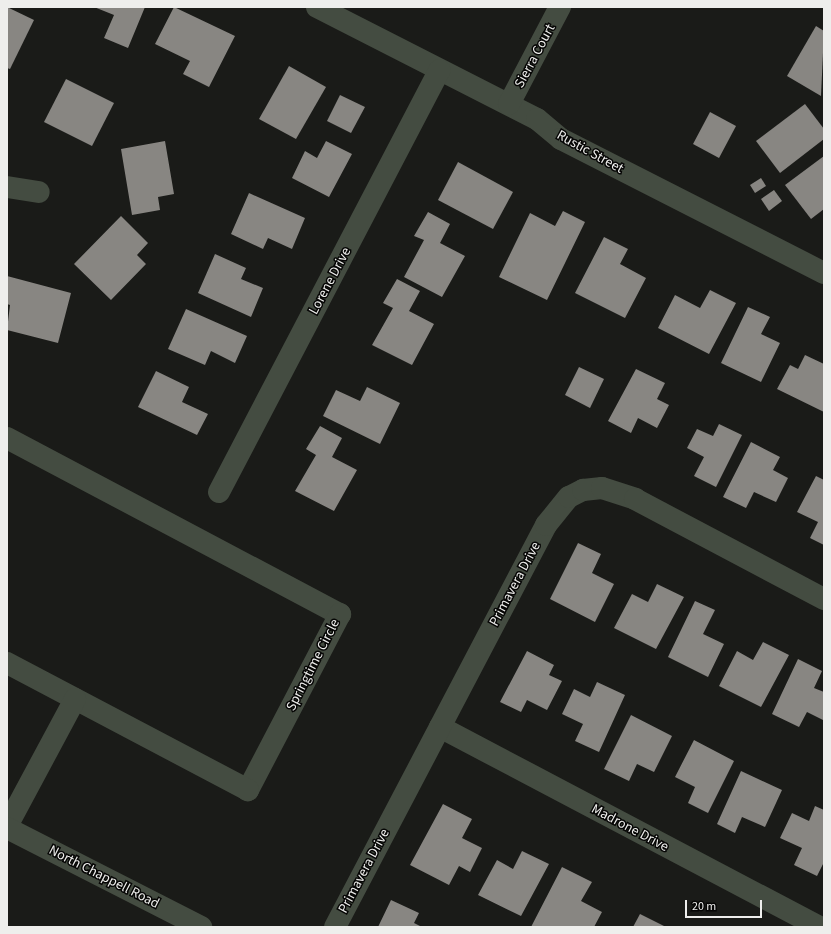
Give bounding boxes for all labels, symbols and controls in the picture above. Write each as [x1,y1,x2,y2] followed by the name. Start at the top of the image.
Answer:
[511,21,559,91] street label: Sierra Court
[554,127,626,177] street label: Rustic Street
[305,245,355,317] street label: Lorene Drive
[486,539,544,629] street label: Primavera Drive
[283,616,343,714] street label: Springtime Circle
[589,801,671,855] street label: Madrone Drive
[335,826,393,916] street label: Primavera Drive
[46,842,162,912] street label: North Chappell Road
[687,892,764,918] scale bar
[692,898,716,915] text: 20 m

